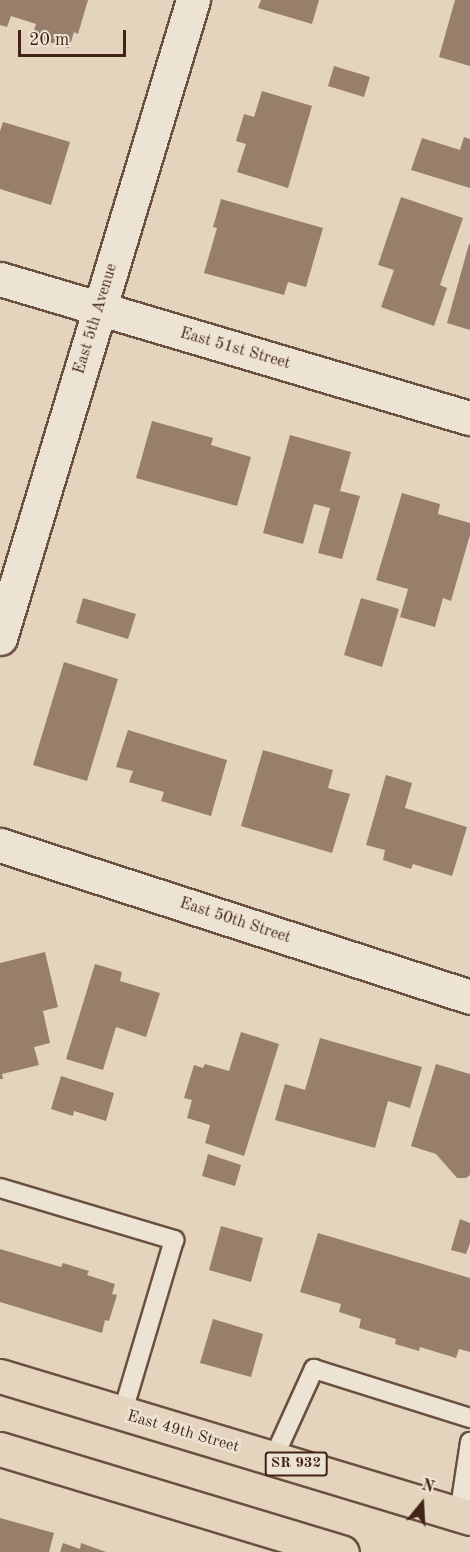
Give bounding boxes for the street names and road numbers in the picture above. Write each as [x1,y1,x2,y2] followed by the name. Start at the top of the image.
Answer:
[70,261,122,377] street label: East 5th Avenue
[178,324,292,374] street label: East 51st Street
[177,894,293,948] street label: East 50th Street
[125,1407,241,1457] street label: East 49th Street
[264,1452,328,1476] road number: SR 932

